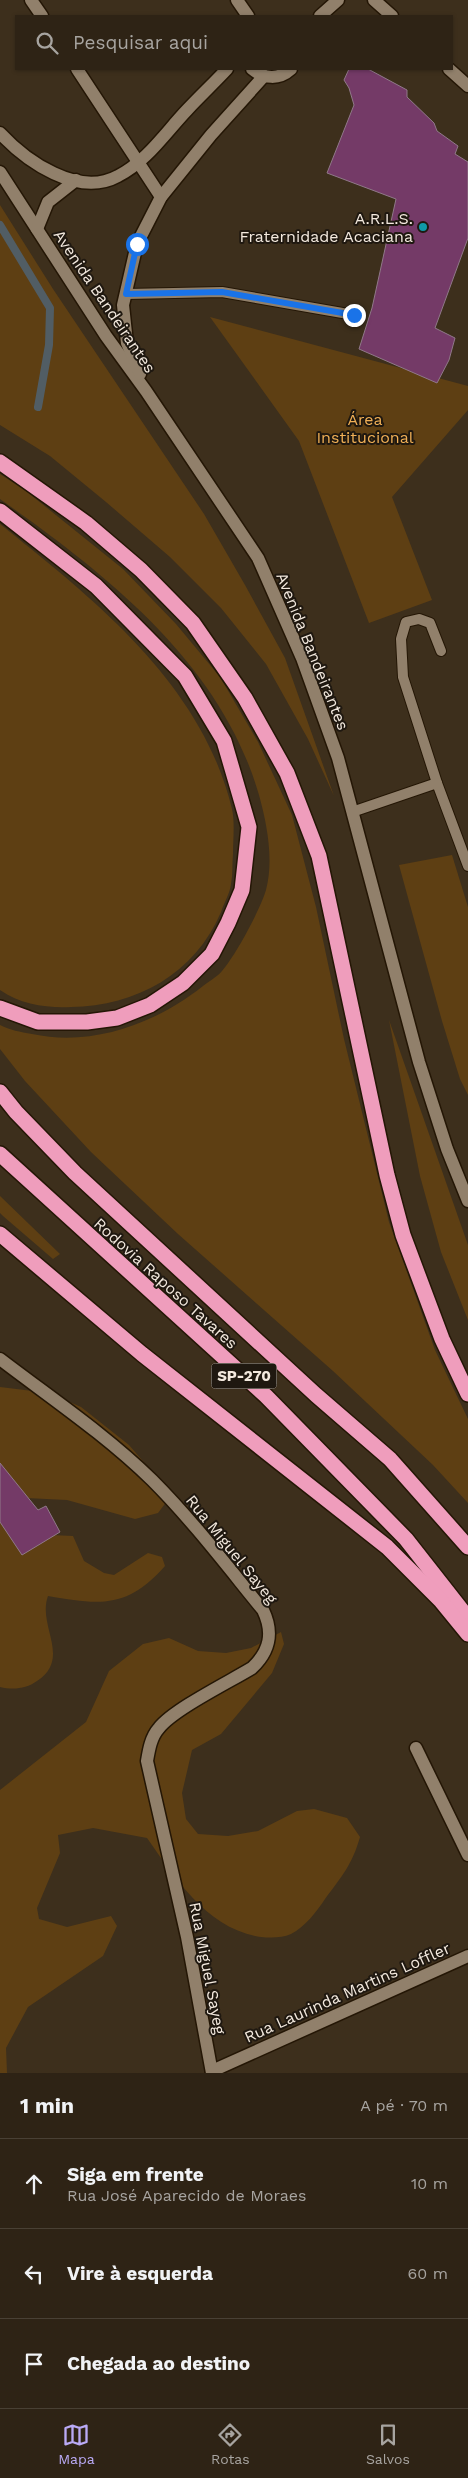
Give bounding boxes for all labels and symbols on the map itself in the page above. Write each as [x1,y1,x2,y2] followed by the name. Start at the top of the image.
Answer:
[239,209,413,246] place label: A.R.L.S. Fraternidade Acaciana
[417,221,429,233] marker: A.R.L.S. Fraternidade Acaciana
[50,226,160,376] street label: Avenida Bandeirantes
[126,233,149,256] route start
[343,304,366,327] route end
[316,410,414,447] park label: Área Institucional
[272,570,353,733] street label: Avenida Bandeirantes
[90,1214,241,1353] street label: Rodovia Raposo Tavares
[212,1364,276,1388] road number: SP-270
[182,1491,282,1608] street label: Rua Miguel Sayeg
[185,1900,230,2036] street label: Rua Miguel Sayeg
[241,1938,453,2047] street label: Rua Laurinda Martins Loffler

